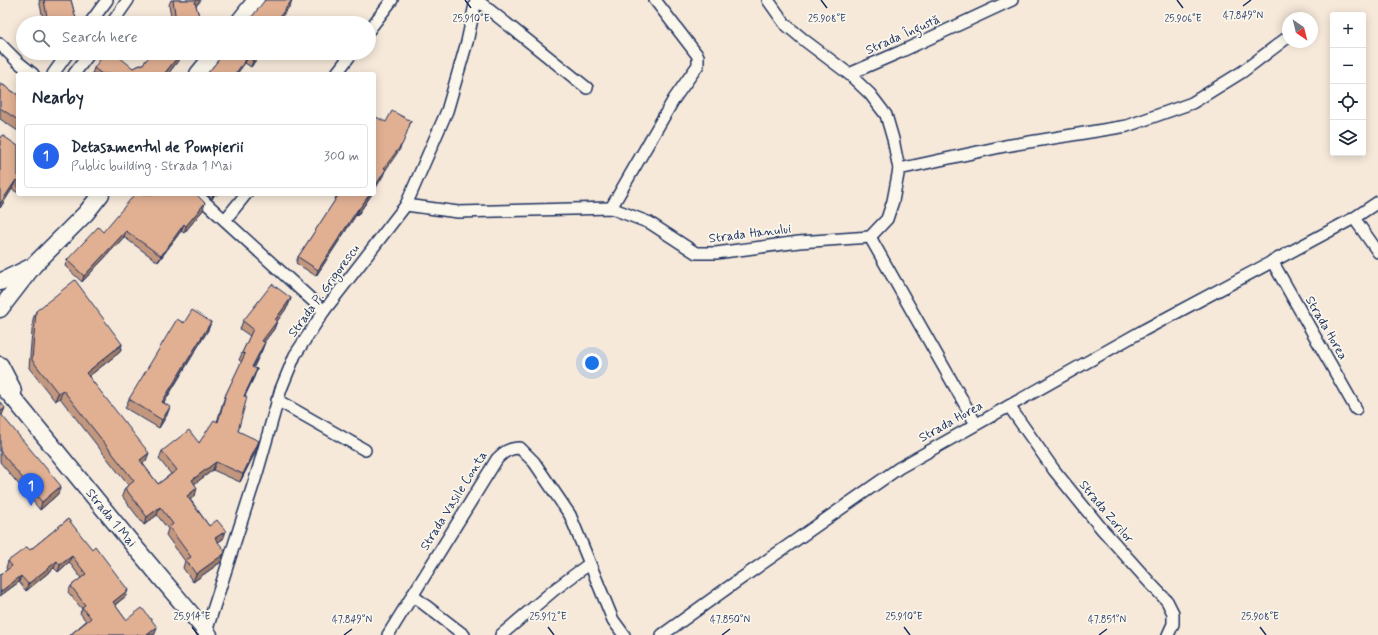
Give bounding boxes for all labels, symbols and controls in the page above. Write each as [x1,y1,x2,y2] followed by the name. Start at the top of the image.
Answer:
[1223,9,1263,23] text: 47.849°N
[863,11,944,61] street label: Strada Îngustă
[452,12,490,26] text: 25.910°E
[808,12,846,26] text: 25.908°E
[1164,12,1202,26] text: 25.906°E
[1282,12,1318,48] north arrow
[1330,12,1366,156] map controls
[1330,12,1366,48] button: +
[16,16,376,60] search box
[30,27,52,49] icon: search
[62,28,138,48] text: Search here
[1330,48,1366,84] button: −
[1330,84,1366,120] button: locate
[32,87,84,109] text: Nearby
[1330,120,1366,156] button: layers
[71,138,244,158] text: Detasamentul de Pompierii
[43,148,49,165] text: 1
[324,148,359,165] text: 300 m
[71,158,232,175] text: Public building · Strada 1 Mai
[708,221,792,247] street label: Strada Hanului
[285,241,364,341] street label: Strada P. Grigorescu
[1301,293,1351,363] street label: Strada Horea
[582,353,602,373] your location
[916,397,986,447] street label: Strada Horea
[416,448,492,554] street label: Strada Vasile Conta
[18,473,44,506] pin: 1
[1075,477,1138,547] street label: Strada Zorilor
[82,485,140,551] street label: Strada 1 Mai
[174,610,211,624] text: 25.914°E
[530,610,567,624] text: 25.912°E
[885,610,923,624] text: 25.910°E
[1241,610,1279,624] text: 25.908°E
[332,613,372,627] text: 47.849°N
[710,613,750,627] text: 47.850°N
[1088,613,1126,627] text: 47.851°N

